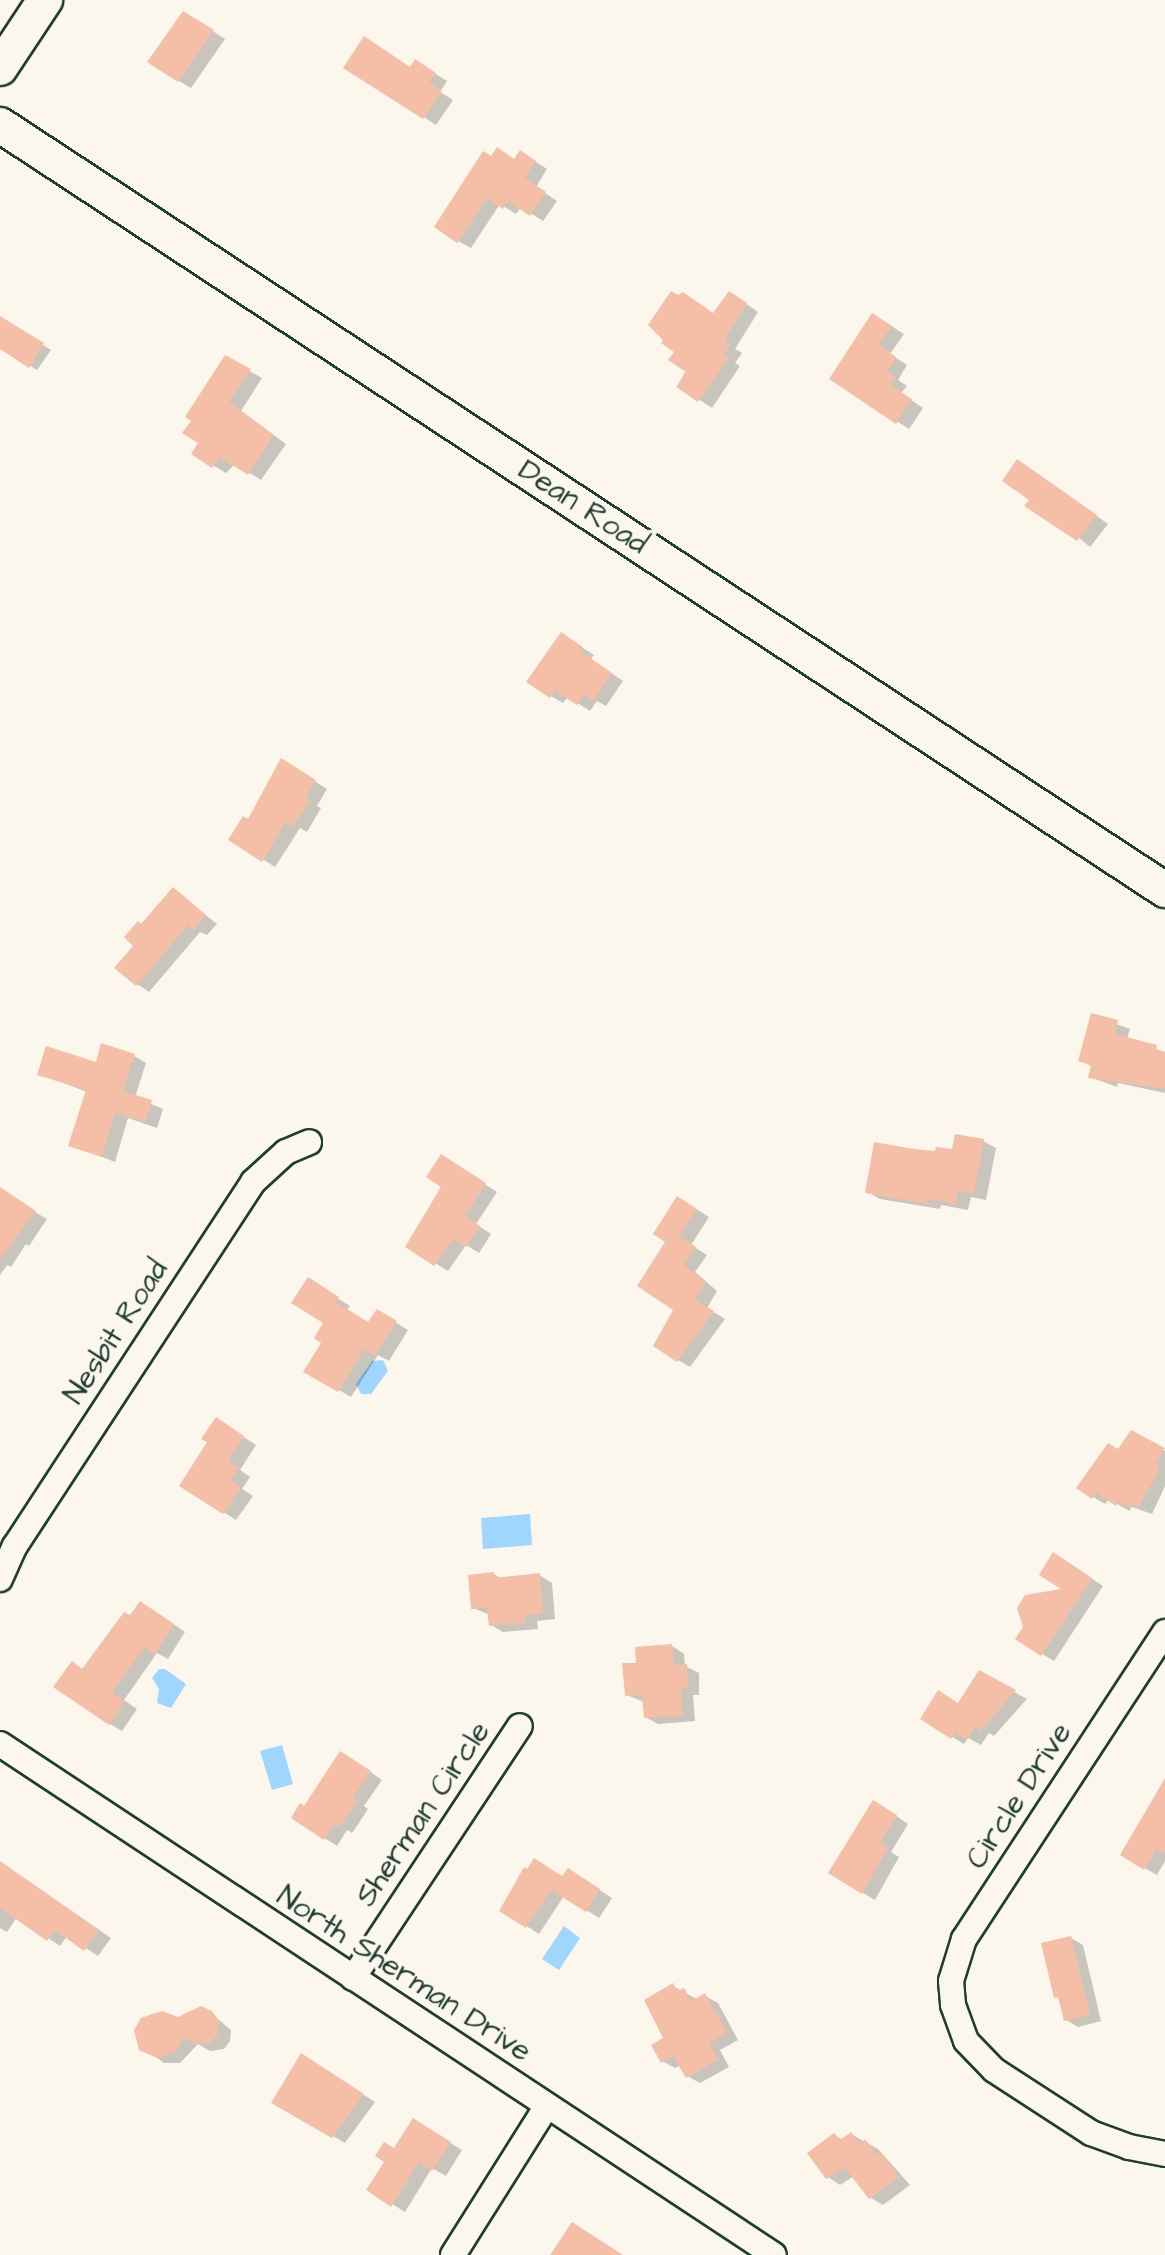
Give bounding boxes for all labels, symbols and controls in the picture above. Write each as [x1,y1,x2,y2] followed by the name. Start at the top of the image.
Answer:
[512,452,654,562] street label: Dean Road
[56,1253,176,1411] street label: Nesbit Road
[348,1715,498,1913] street label: Sherman Circle
[959,1716,1079,1876] street label: Circle Drive
[270,1878,538,2070] street label: North Sherman Drive

